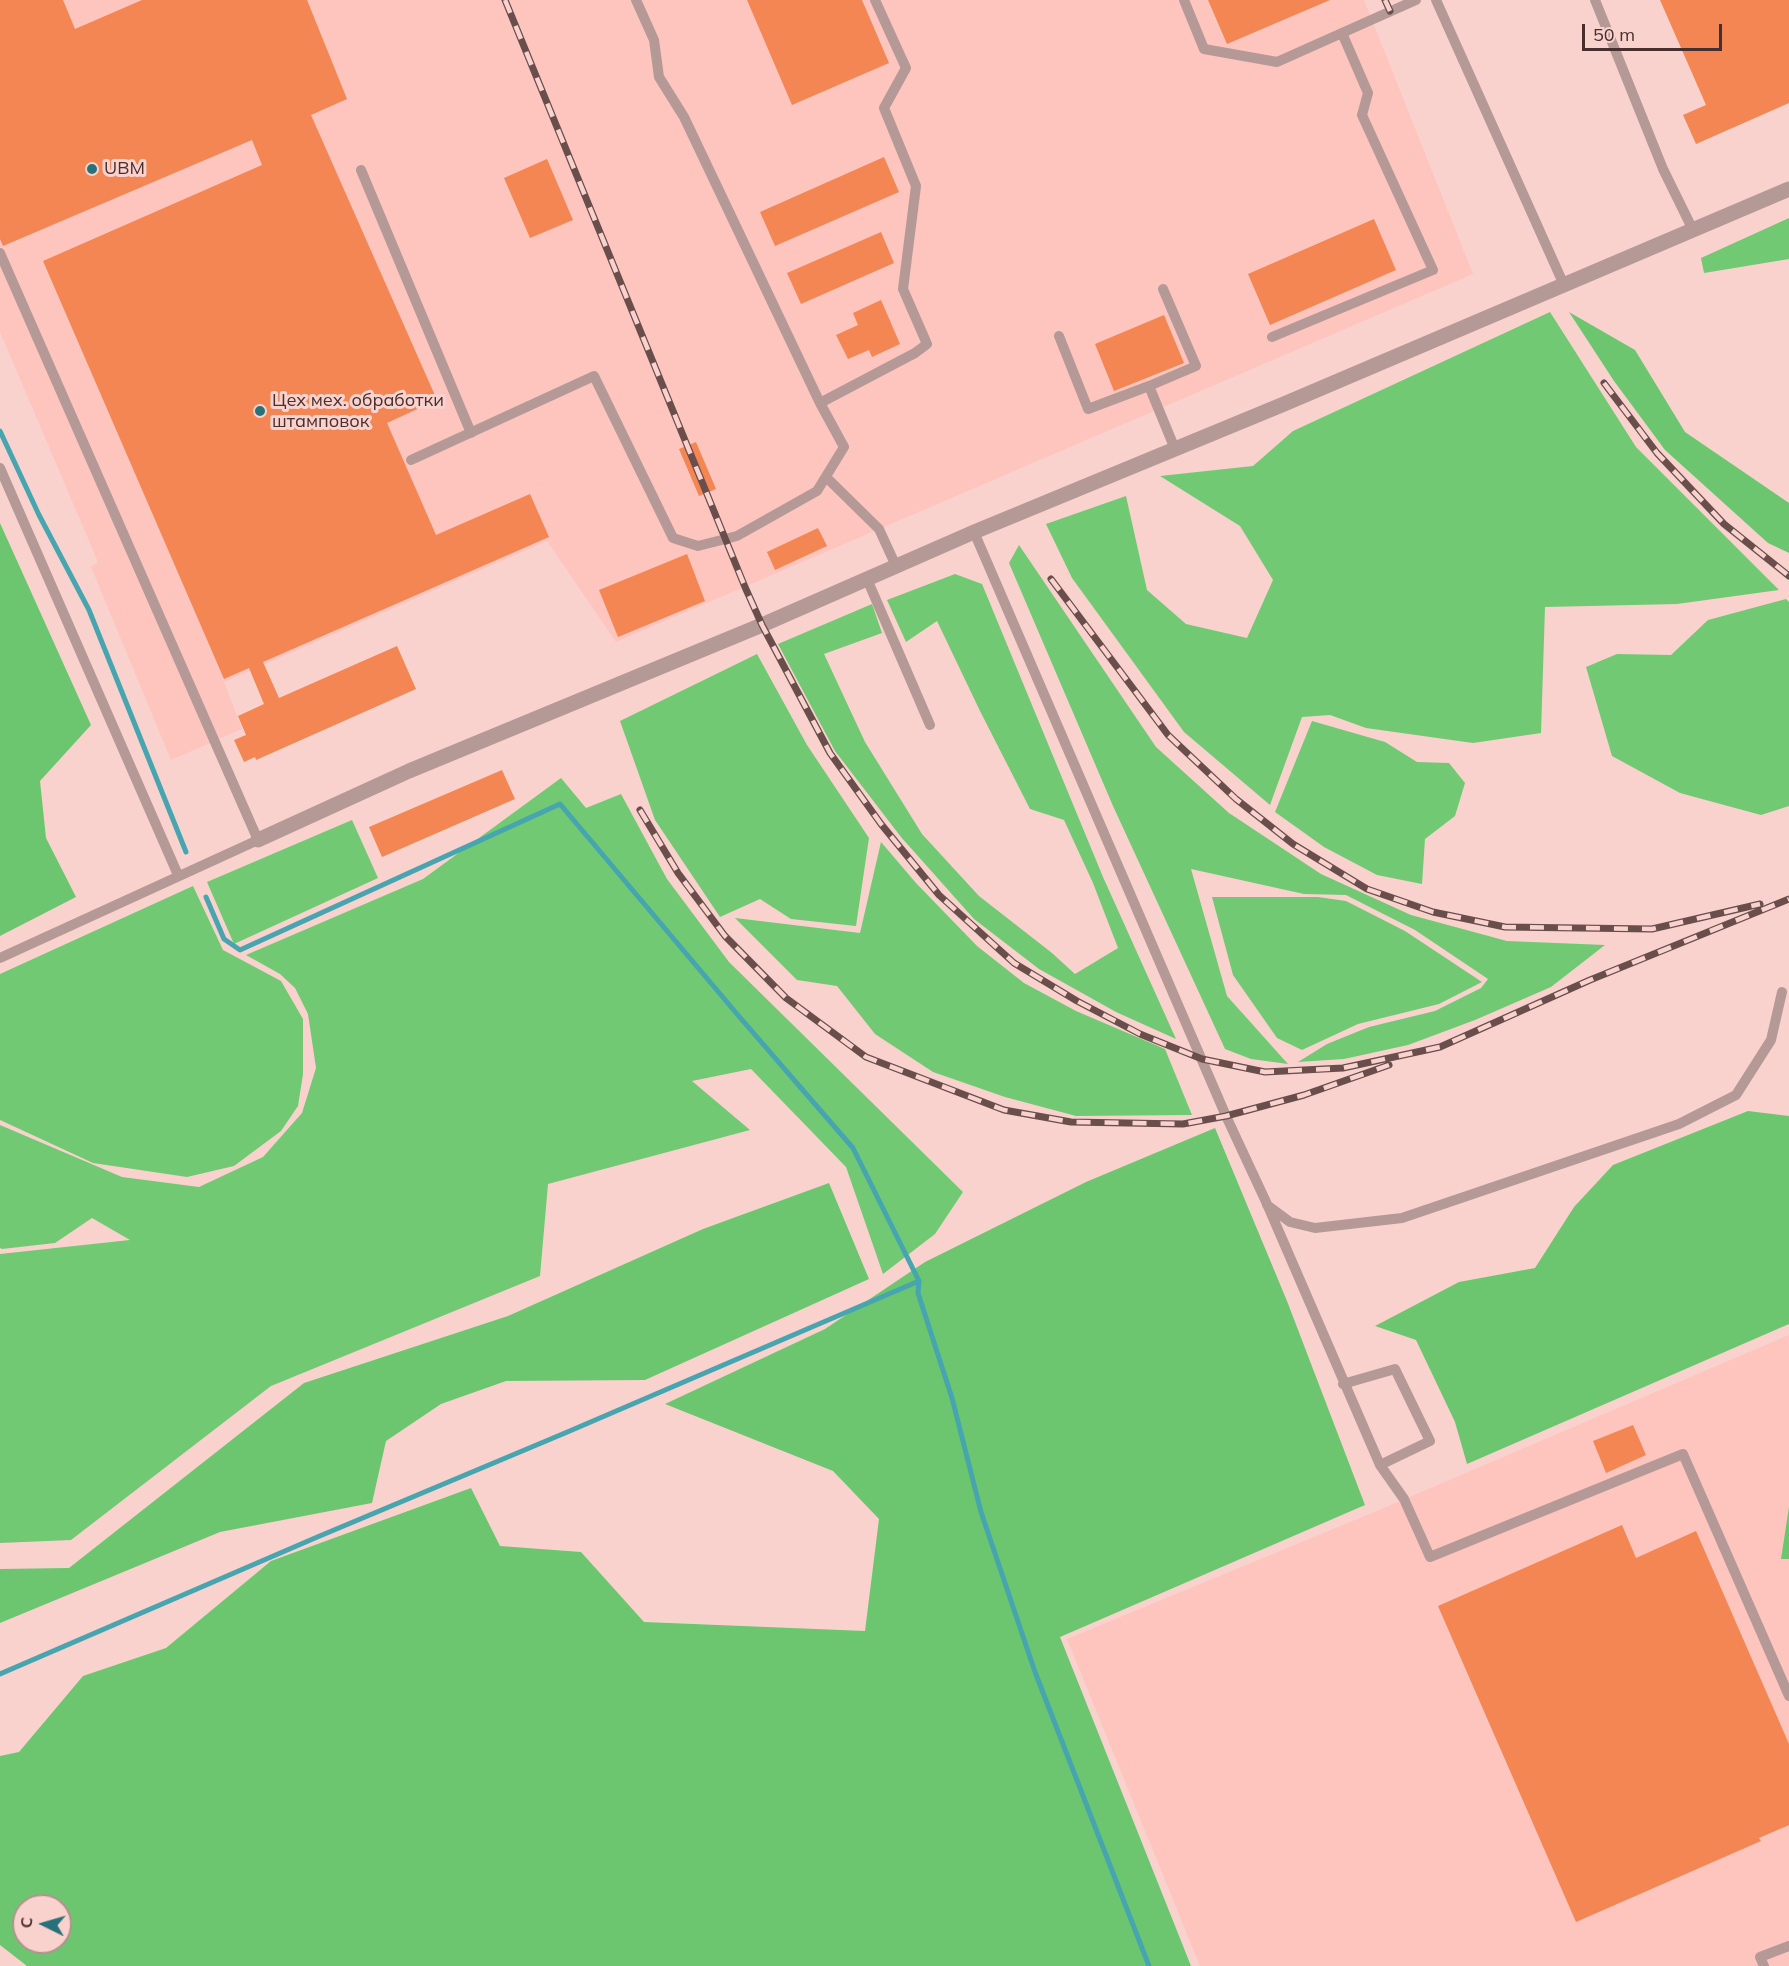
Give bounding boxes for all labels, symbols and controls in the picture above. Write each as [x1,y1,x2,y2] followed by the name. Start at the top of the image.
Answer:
[1585,12,1724,50] scale bar
[1593,23,1635,46] text: 50 m
[104,158,145,180] place label: UBM
[85,162,99,176] marker: UBM
[272,390,444,432] place label: Цех мех. обработки штамповок
[253,404,267,418] marker: Цех мех. обработки штамповок
[12,1894,72,1954] north arrow
[16,1916,37,1929] text: С

